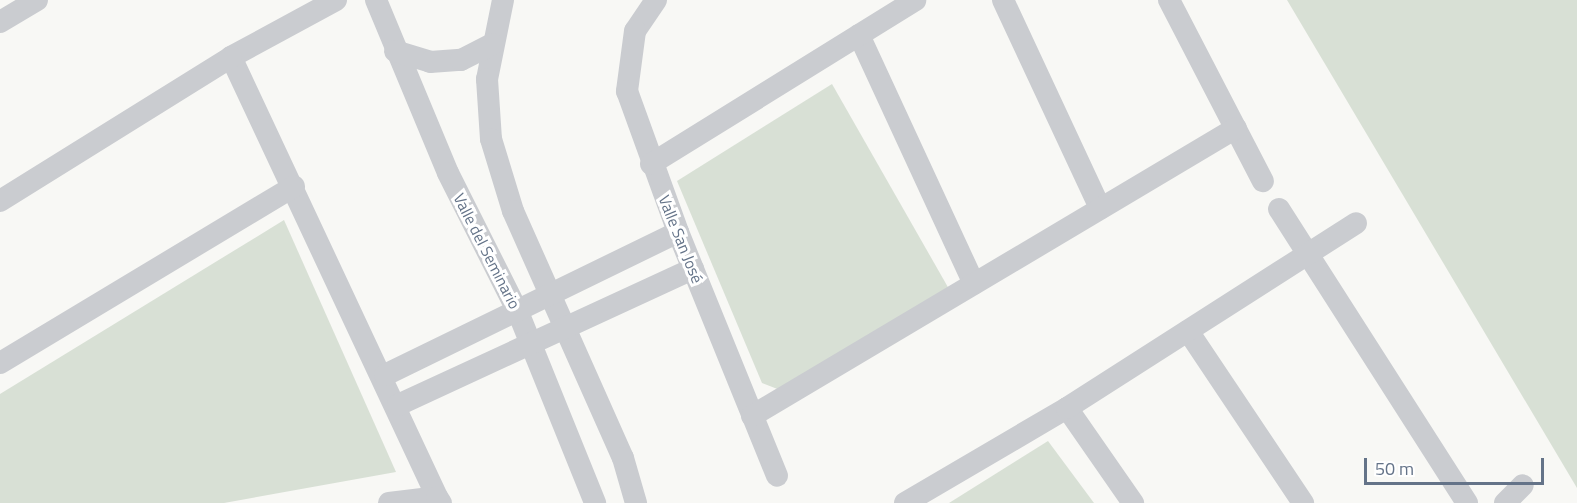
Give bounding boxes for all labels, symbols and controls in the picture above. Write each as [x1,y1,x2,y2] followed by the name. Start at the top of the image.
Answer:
[450,190,524,312] street label: Valle del Seminario
[655,192,707,286] street label: Valle San José
[1367,446,1547,484] scale bar
[1375,455,1414,482] text: 50 m

